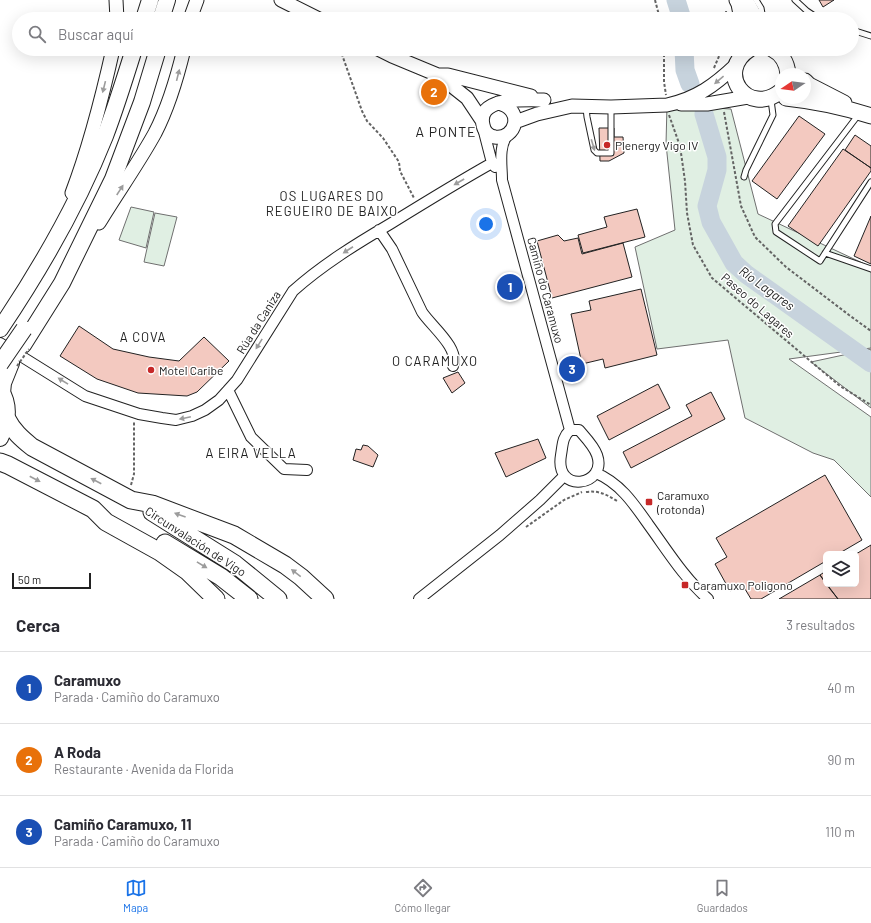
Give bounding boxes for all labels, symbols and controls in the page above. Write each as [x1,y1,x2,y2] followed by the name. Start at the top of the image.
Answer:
[12,12,859,56] search box
[26,23,48,45] icon: search
[58,25,134,43] text: Buscar aquí
[175,68,181,81] one-way arrow
[775,68,811,104] north arrow
[714,76,725,85] one-way arrow
[421,77,447,107] pin: 2
[101,81,107,93] one-way arrow
[415,123,477,140] district label: A PONTE
[615,138,698,152] place label: Plenergy Vigo IV
[590,139,596,151] one-way arrow
[602,140,612,150] marker: Plenergy Vigo IV
[453,179,465,186] one-way arrow
[116,184,123,196] one-way arrow
[266,188,398,219] district label: OS LUGARES DO REGUEIRO DE BAIXO
[476,214,496,234] your location
[525,235,567,345] street label: Camiño do Caramuxo
[343,246,353,254] one-way arrow
[736,263,798,313] water label: Río Lagares
[719,270,797,341] street label: Paseo do Lagares
[497,272,523,302] pin: 1
[233,288,283,356] street label: Rúa da Caniza
[120,329,166,345] district label: A COVA
[256,339,263,350] one-way arrow
[392,353,478,369] district label: O CARAMUXO
[559,354,585,384] pin: 3
[159,363,223,377] place label: Motel Caribe
[146,365,156,375] marker: Motel Caribe
[57,378,68,385] one-way arrow
[179,415,191,421] one-way arrow
[205,445,297,461] district label: A EIRA VELLA
[29,475,41,482] one-way arrow
[91,478,102,485] one-way arrow
[656,488,709,516] place label: Caramuxo (rotonda)
[644,497,654,507] marker: Caramuxo (rotonda)
[143,503,249,579] street label: Circunvalación de Vigo
[174,511,186,517] one-way arrow
[823,551,859,587] map controls
[823,551,859,587] button: layers
[196,562,208,569] one-way arrow
[290,569,301,577] one-way arrow
[12,571,91,590] scale bar
[18,573,41,586] text: 50 m
[693,578,793,592] place label: Caramuxo Poligono
[680,580,690,590] marker: Caramuxo Poligono
[16,615,60,635] text: Cerca
[786,617,855,633] text: 3 resultados
[54,671,121,689] text: Caramuxo
[27,680,31,696] text: 1
[827,680,855,696] text: 40 m
[54,689,220,705] text: Parada · Camiño do Caramuxo
[54,743,101,761] text: A Roda
[25,752,33,768] text: 2
[828,752,855,768] text: 90 m
[54,761,234,777] text: Restaurante · Avenida da Florida
[54,815,192,833] text: Camiño Caramuxo, 11
[25,824,33,840] text: 3
[825,824,855,840] text: 110 m
[54,833,220,849] text: Parada · Camiño do Caramuxo
[123,877,148,914] tab: Mapa
[394,877,451,914] tab: Cómo llegar
[697,877,748,914] tab: Guardados

